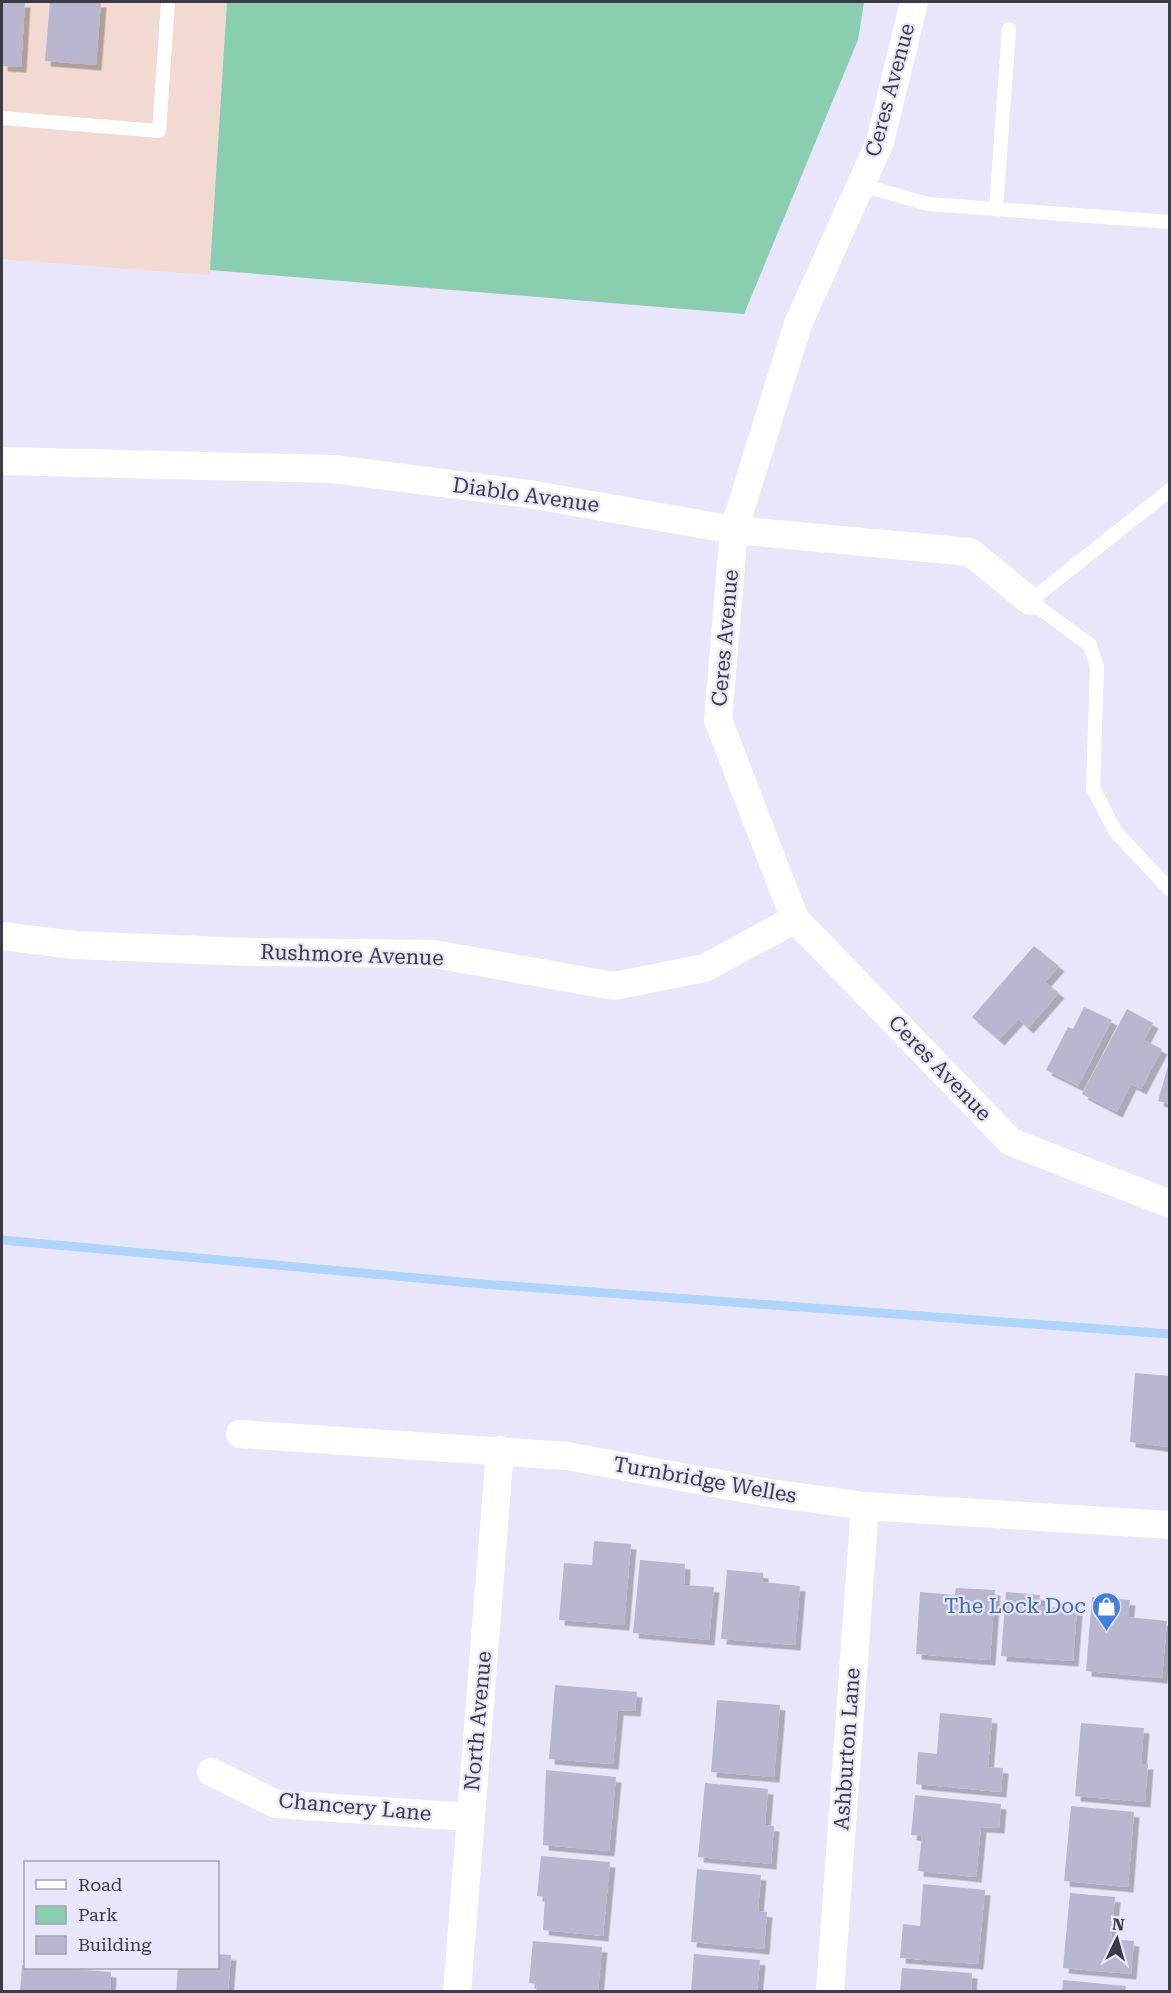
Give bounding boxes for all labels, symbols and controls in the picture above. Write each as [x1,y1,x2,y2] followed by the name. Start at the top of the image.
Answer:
[861,21,919,159] street label: Ceres Avenue
[451,473,601,517] street label: Diablo Avenue
[707,569,743,707] street label: Ceres Avenue
[260,940,444,970] street label: Rushmore Avenue
[884,1010,996,1126] street label: Ceres Avenue
[612,1452,799,1508] street label: Turnbridge Welles
[1091,1590,1123,1632] shop icon: The Lock Doc
[944,1594,1086,1618] place label: The Lock Doc
[460,1650,496,1792] street label: North Avenue
[829,1667,865,1831] street label: Ashburton Lane
[278,1788,432,1826] street label: Chancery Lane
[24,1861,219,1969] legend
[78,1874,123,1895] text: Road
[78,1904,118,1925] text: Park
[1087,1909,1147,1969] north arrow
[1111,1915,1125,1935] text: N
[78,1934,152,1955] text: Building

